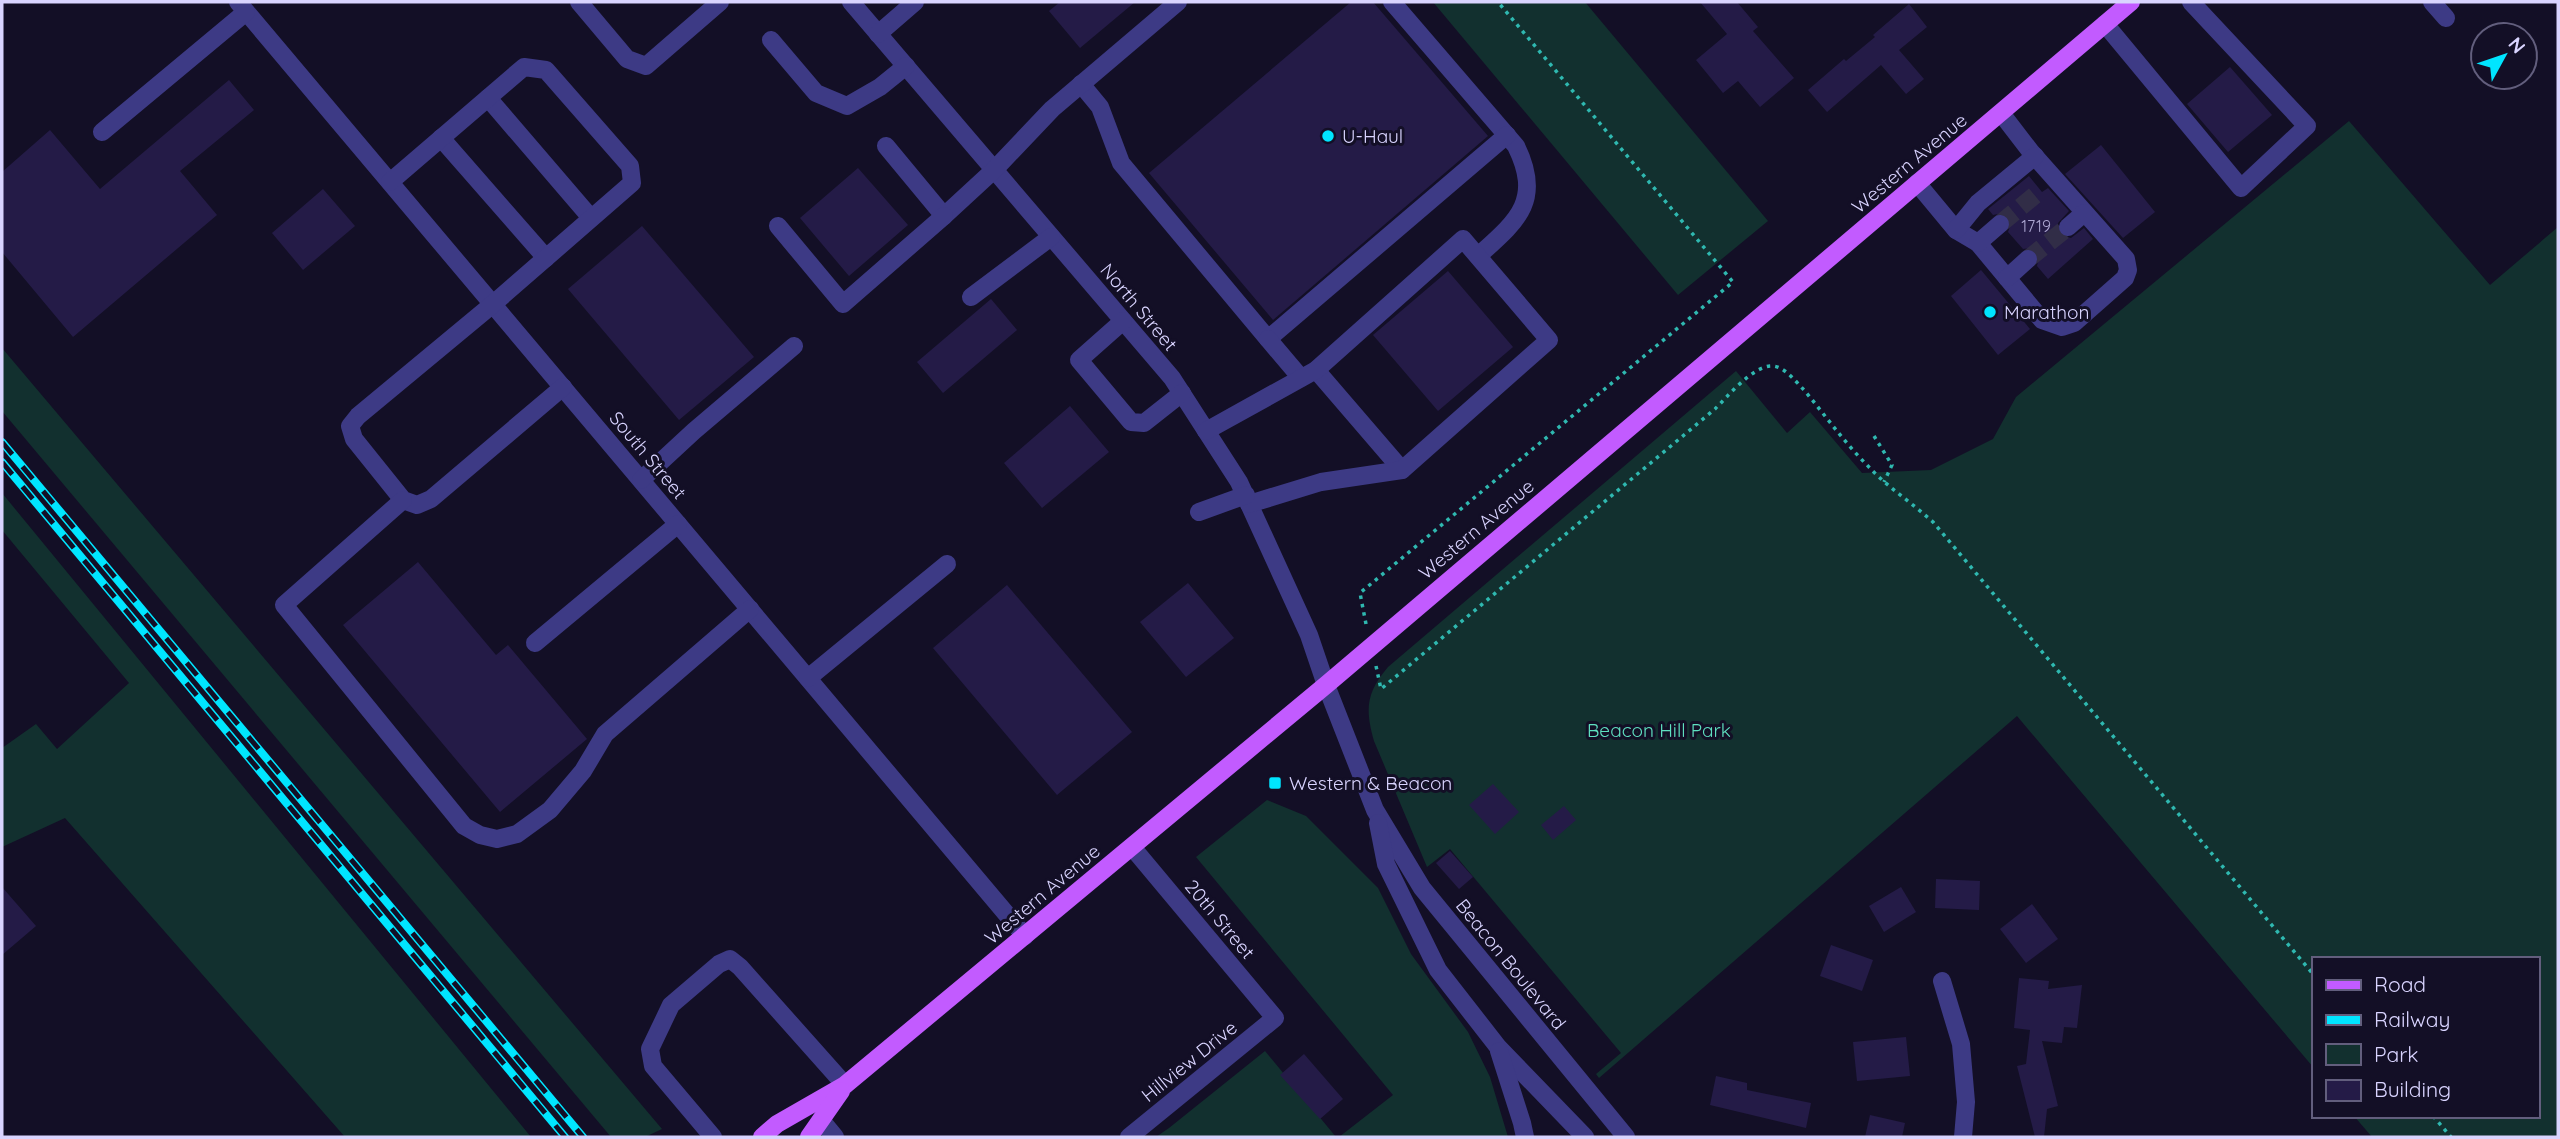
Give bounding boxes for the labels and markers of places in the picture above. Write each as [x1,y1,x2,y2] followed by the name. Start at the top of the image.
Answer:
[1342,124,1403,148] place label: U-Haul
[1320,128,1336,144] marker: U-Haul
[2004,300,2090,324] place label: Marathon
[1982,304,1998,320] marker: Marathon
[1289,771,1452,795] place label: Western & Beacon
[1267,775,1283,791] marker: Western & Beacon

